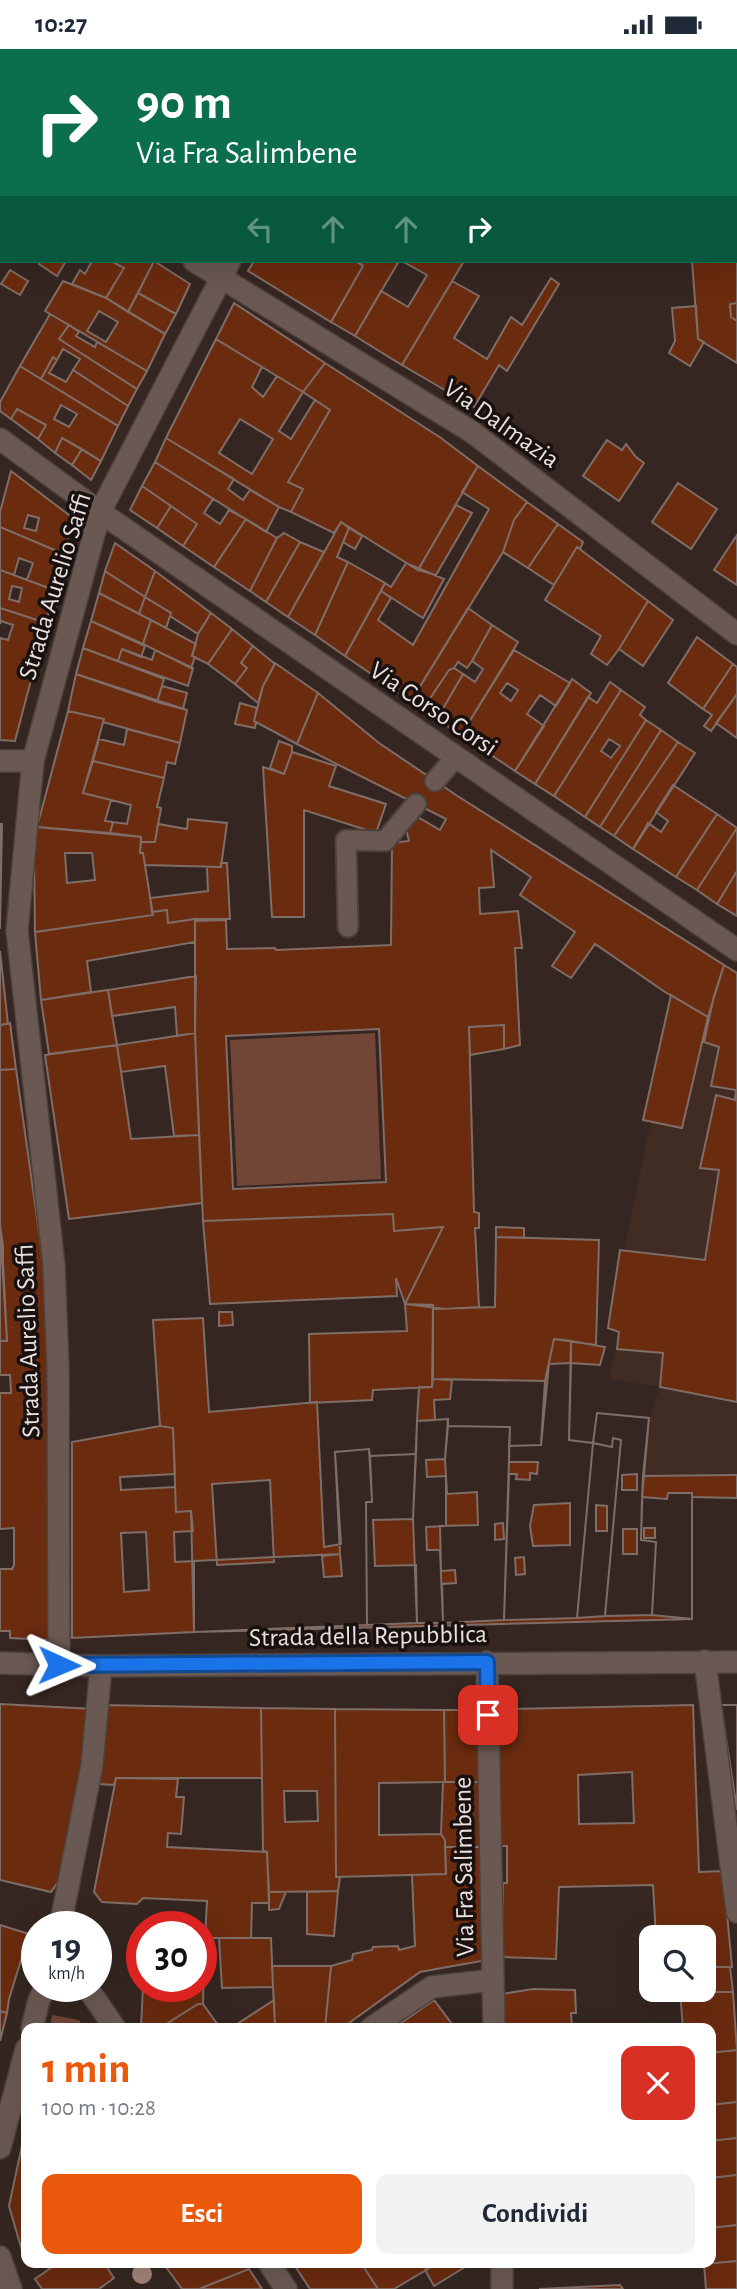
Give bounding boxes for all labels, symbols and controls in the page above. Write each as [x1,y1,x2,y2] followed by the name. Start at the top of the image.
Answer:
[35,11,87,37] text: 10:27
[21,77,112,168] icon: right
[136,79,232,128] text: 90 m
[136,137,358,169] text: Via Fra Salimbene
[241,210,279,248] icon: left
[314,210,352,248] icon: ahead
[387,210,425,248] icon: ahead
[460,210,498,248] icon: right
[439,375,564,473] street label: Via Dalmazia
[14,490,96,683] street label: Strada Aurelio Saffi
[365,657,502,761] street label: Via Corso Corsi
[12,1244,44,1438] street label: Strada Aurelio Saffi
[249,1621,487,1651] street label: Strada della Repubblica
[22,1628,96,1702] position arrow
[458,1685,518,1745] pin
[469,1696,507,1734] icon: arrive
[449,1777,479,1957] street label: Via Fra Salimbene
[126,1911,217,2002] speed limit sign: 30
[639,1925,716,2002] map controls
[639,1925,716,2002] button: search
[52,1930,81,1965] text: 19
[48,1965,85,1983] text: km/h
[621,2046,695,2120] button: close
[42,2048,131,2090] text: 1 min
[42,2097,156,2120] text: 100 m · 10:28
[42,2174,362,2254] button: Esci
[376,2174,695,2254] button: Condividi

